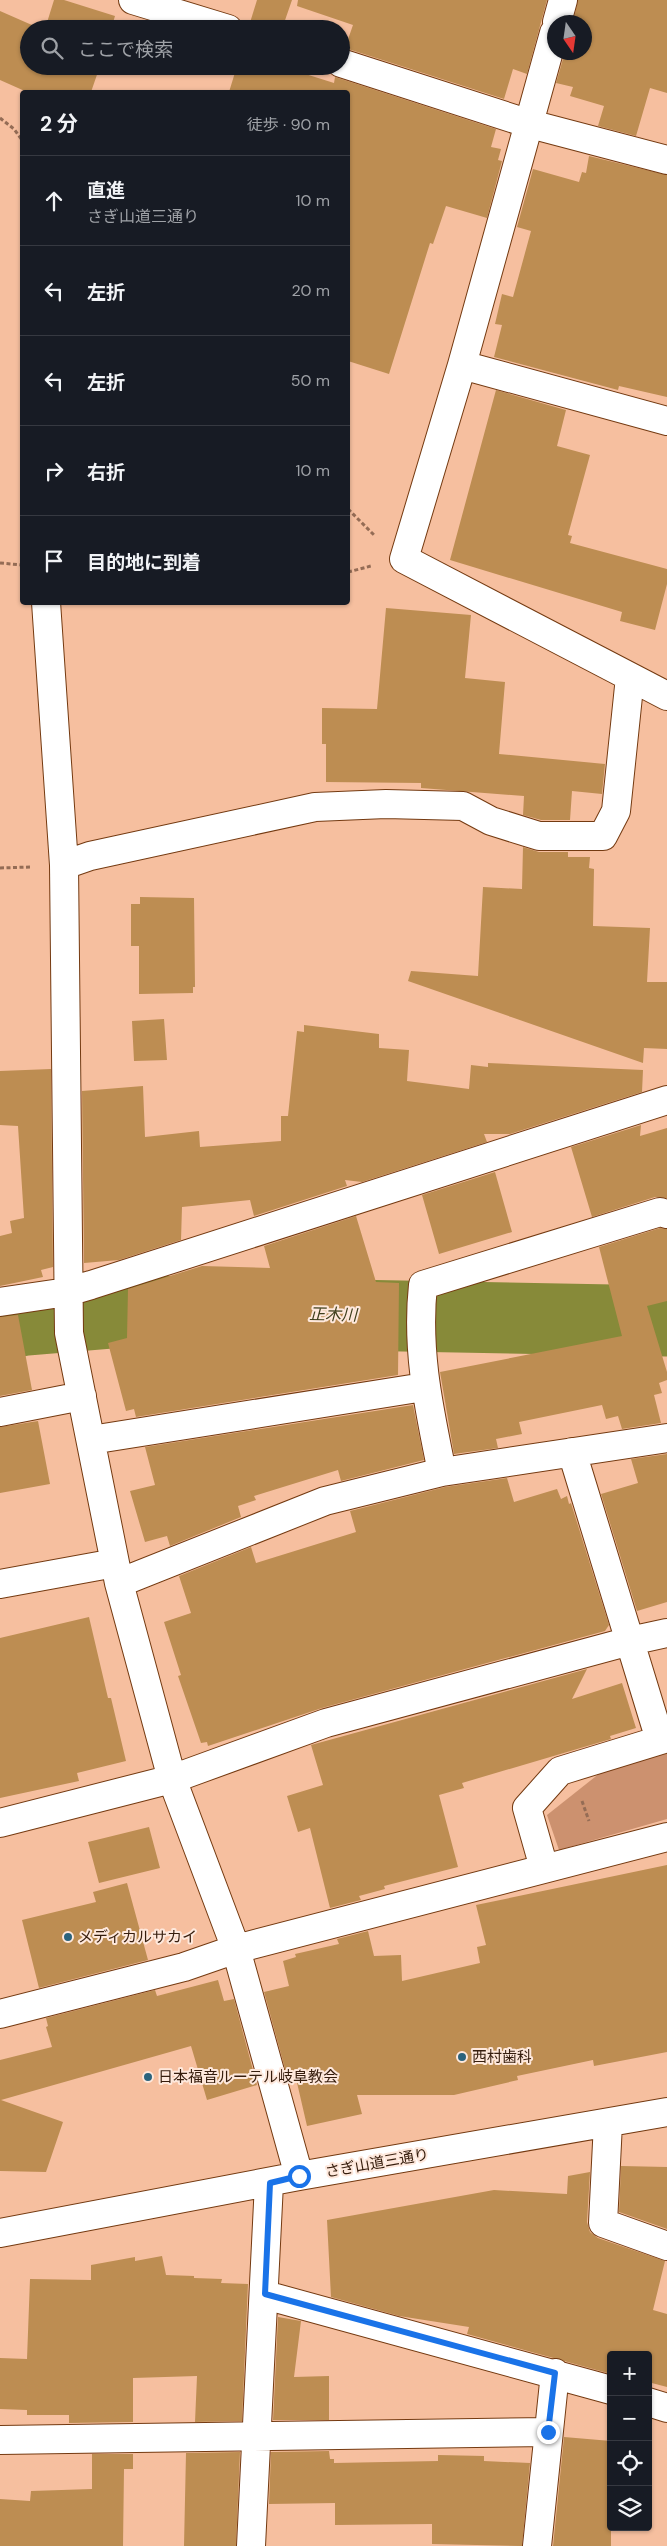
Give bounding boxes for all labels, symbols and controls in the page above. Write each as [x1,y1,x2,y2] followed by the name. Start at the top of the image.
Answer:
[547,15,592,60] north arrow
[20,20,350,75] search box
[38,34,66,62] icon: search
[78,37,173,62] text: ここで検索
[40,110,78,138] text: 2 分
[247,114,330,135] text: 徒歩 · 90 m
[87,178,125,203] text: 直進
[40,187,68,215] icon: ahead
[296,190,330,211] text: 10 m
[87,206,199,227] text: さぎ山道三通り
[40,277,68,305] icon: left
[87,280,125,305] text: 左折
[291,280,330,301] text: 20 m
[40,367,68,395] icon: left
[87,370,125,395] text: 左折
[291,370,330,391] text: 50 m
[40,457,68,485] icon: right
[87,460,125,485] text: 右折
[296,460,330,481] text: 10 m
[40,547,68,575] icon: arrive
[87,550,201,575] text: 目的地に到着
[309,1304,359,1325] water label: 正木川
[78,1927,197,1947] place label: メディカルサカイ
[62,1931,74,1943] marker: メディカルサカイ
[472,2047,532,2067] place label: 西村歯科
[456,2051,468,2063] marker: 西村歯科
[158,2067,338,2087] place label: 日本福音ルーテル岐阜教会
[142,2071,154,2083] marker: 日本福音ルーテル岐阜教会
[324,2144,430,2182] street label: さぎ山道三通り
[288,2165,311,2188] route start
[607,2351,652,2531] map controls
[607,2351,652,2396] button: +
[607,2396,652,2441] button: −
[537,2421,560,2444] route end
[607,2441,652,2486] button: locate
[607,2486,652,2531] button: layers

